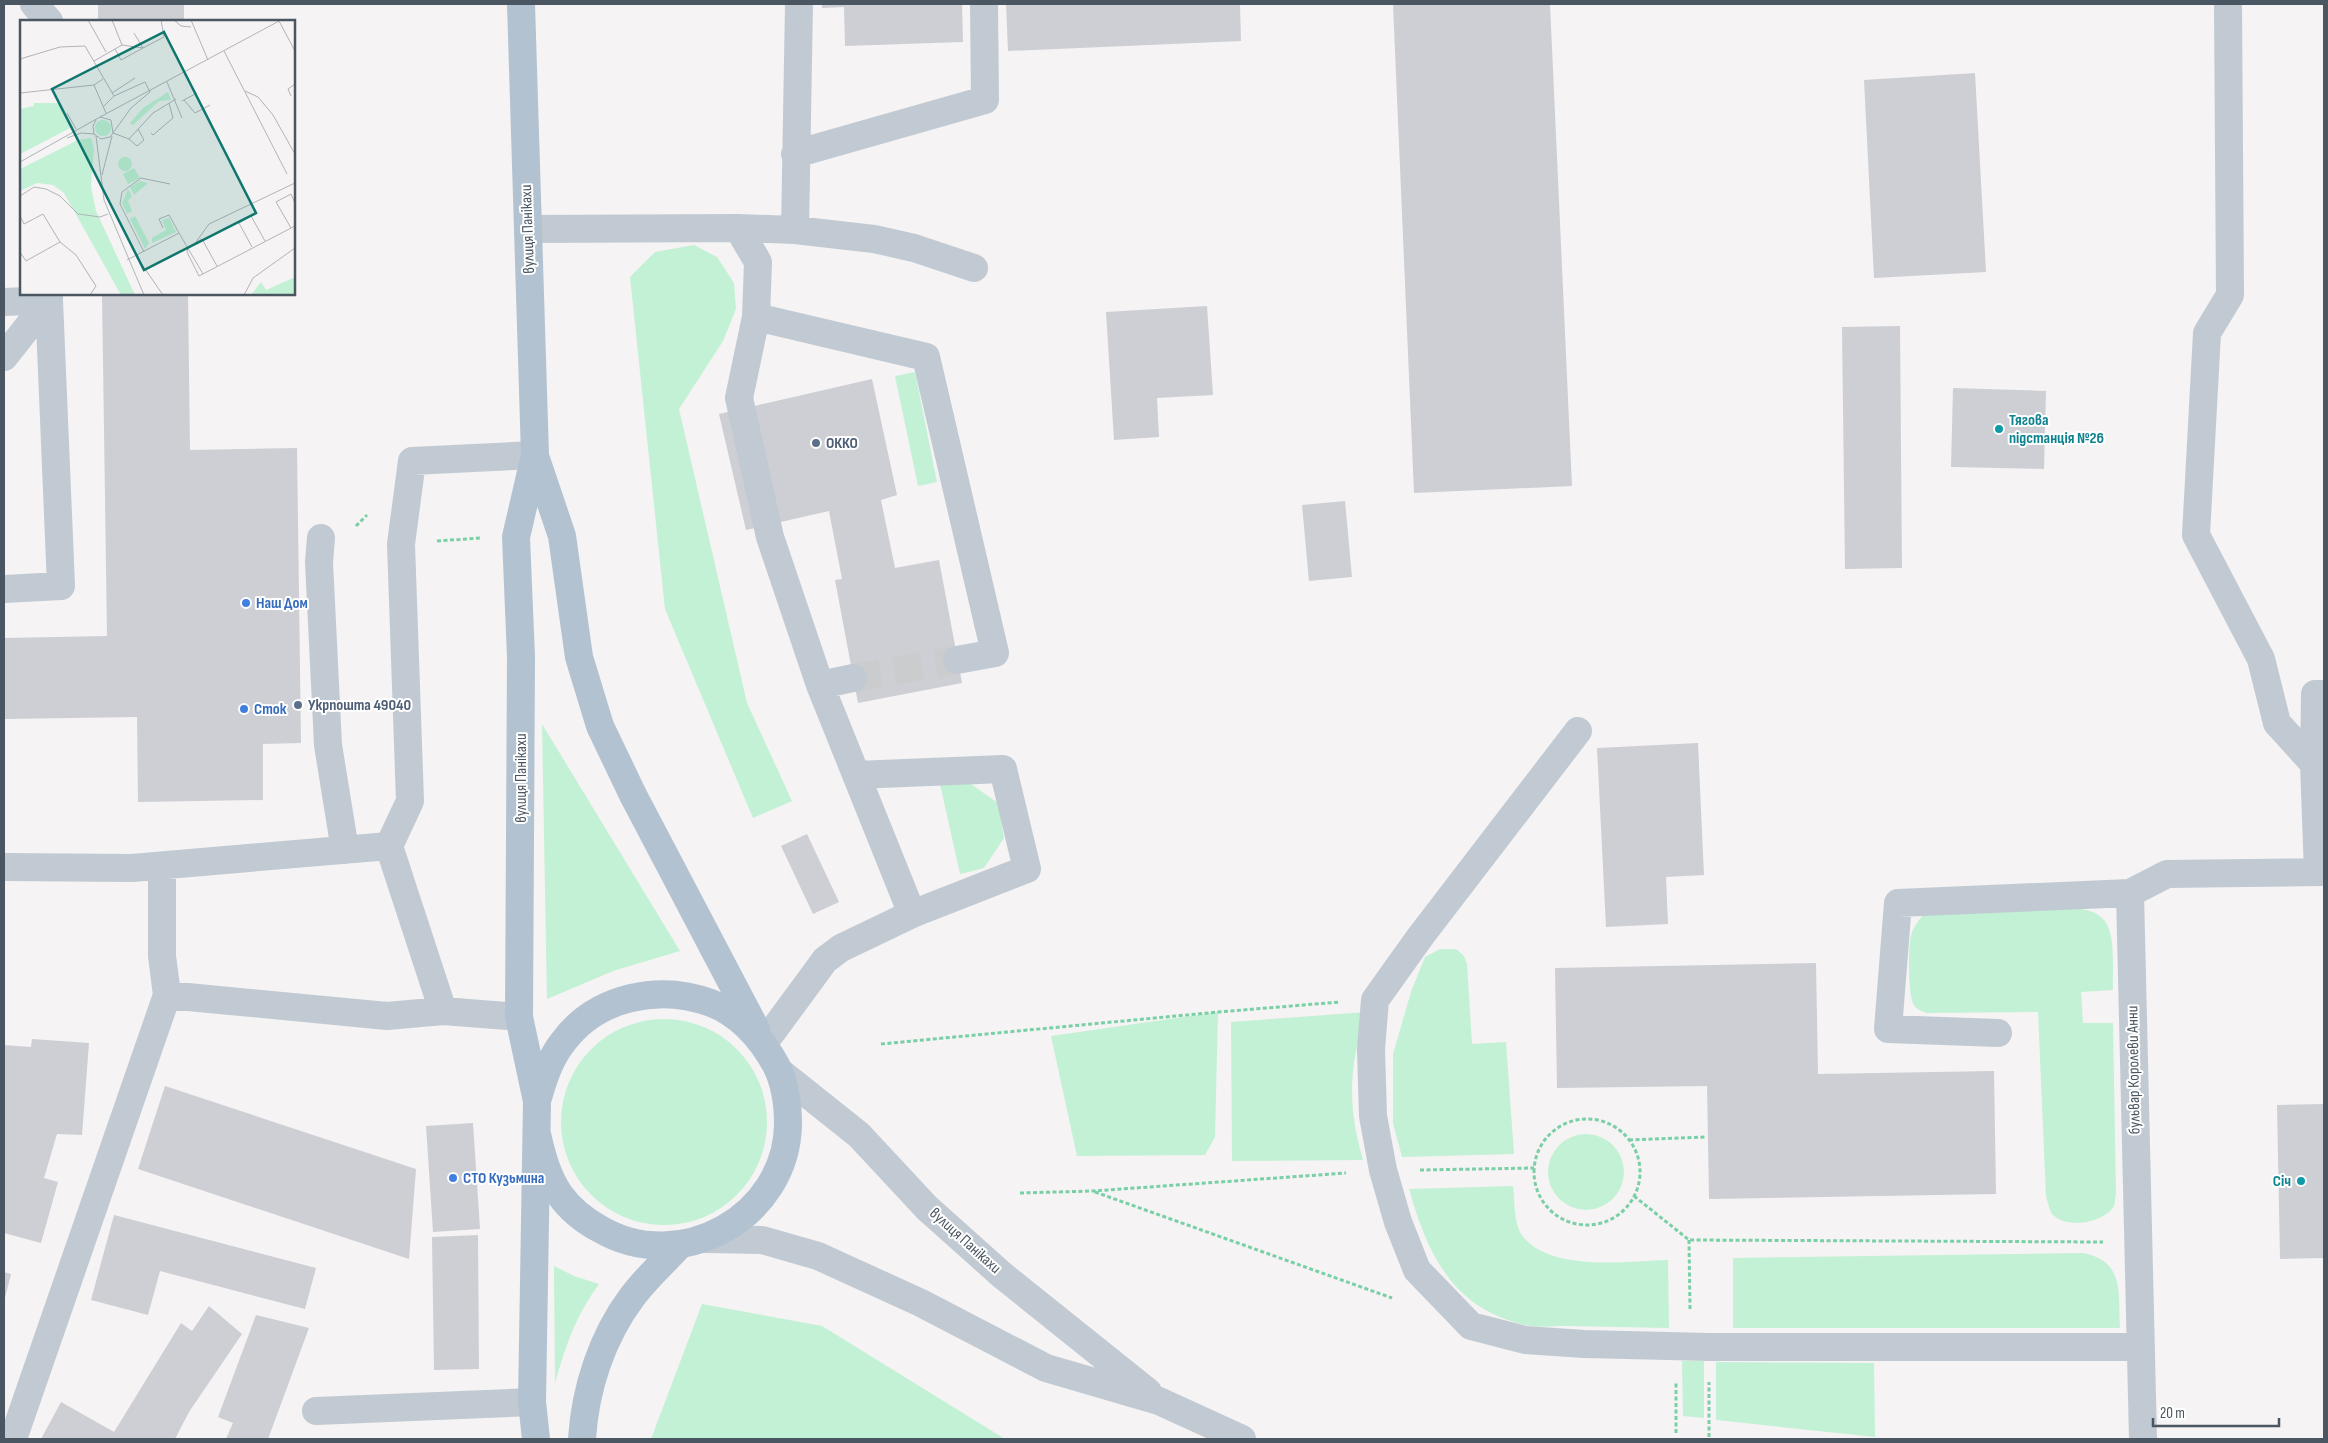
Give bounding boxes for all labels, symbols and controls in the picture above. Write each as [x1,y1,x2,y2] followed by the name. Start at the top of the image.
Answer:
[20,20,295,295] inset map
[517,184,539,274] street label: вулиця Панікахи
[2009,411,2104,448] place label: Тягова пiдстанцiя №26
[1993,423,2005,435] marker: Тягова пiдстанцiя №26
[826,434,858,453] place label: ОККО
[810,437,822,449] marker: ОККО
[256,594,308,613] place label: Наш Дом
[240,597,252,609] marker: Наш Дом
[308,696,411,715] place label: Укрпошта 49040
[292,699,304,711] marker: Укрпошта 49040
[254,700,287,719] place label: Сток
[238,703,250,715] marker: Сток
[512,733,531,823] street label: вулиця Панікахи
[2123,1006,2145,1134] street label: бульвар Королеви Анни
[463,1169,544,1188] place label: СТО Кузьмина
[447,1172,459,1184] marker: СТО Кузьмина
[2273,1172,2291,1191] place label: Січ
[2295,1175,2307,1187] marker: Січ
[925,1204,1005,1278] street label: вулиця Панікахи
[2153,1396,2279,1428] scale bar
[2160,1404,2185,1423] text: 20 m

